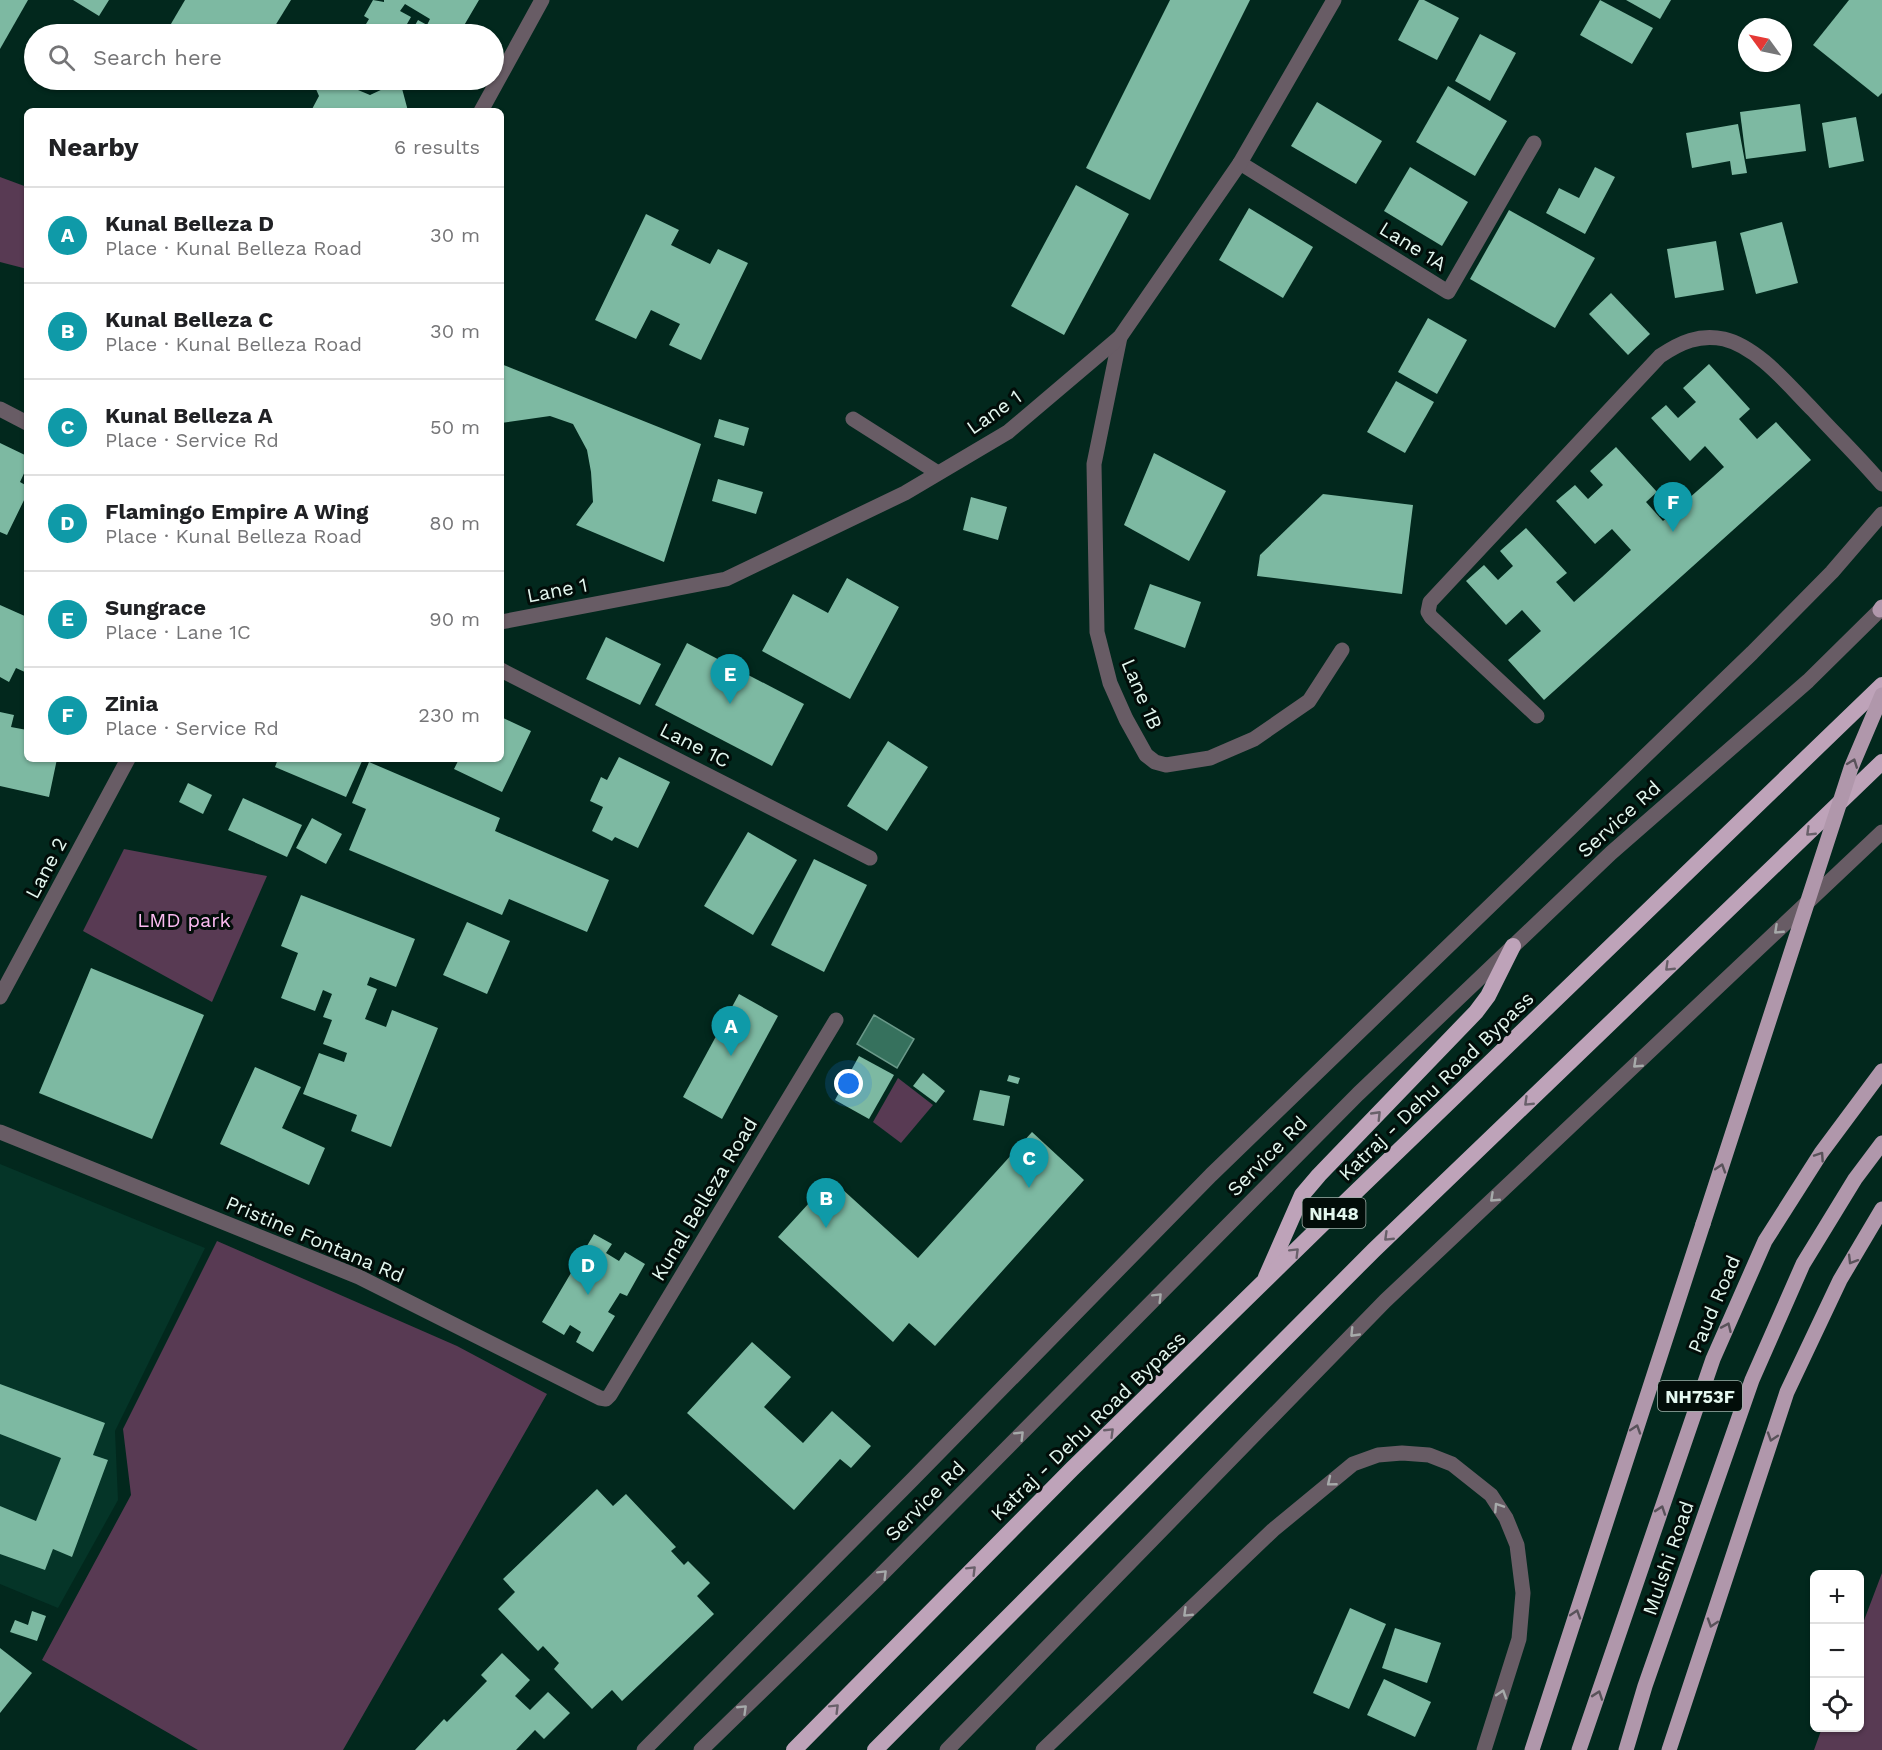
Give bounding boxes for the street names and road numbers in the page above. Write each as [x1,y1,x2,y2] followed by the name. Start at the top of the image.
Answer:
[1375,216,1451,276] street label: Lane 1A
[962,385,1026,439] street label: Lane 1
[525,572,589,608] street label: Lane 1
[1116,655,1168,733] street label: Lane 1B
[656,717,734,773] street label: Lane 1C
[1573,776,1665,862] street label: Service Rd
[20,833,72,903] street label: Lane 2
[1333,986,1539,1186] street label: Katraj - Dehu Road Bypass
[1222,1111,1312,1201] street label: Service Rd
[646,1113,762,1285] street label: Kunal Belleza Road
[222,1191,408,1287] street label: Pristine Fontana Rd
[1302,1198,1366,1228] road number: NH48
[1683,1251,1745,1357] street label: Paud Road
[985,1326,1191,1526] street label: Katraj - Dehu Road Bypass
[1658,1381,1742,1411] road number: NH753F
[880,1456,970,1546] street label: Service Rd
[1637,1498,1699,1618] street label: Mulshi Road

